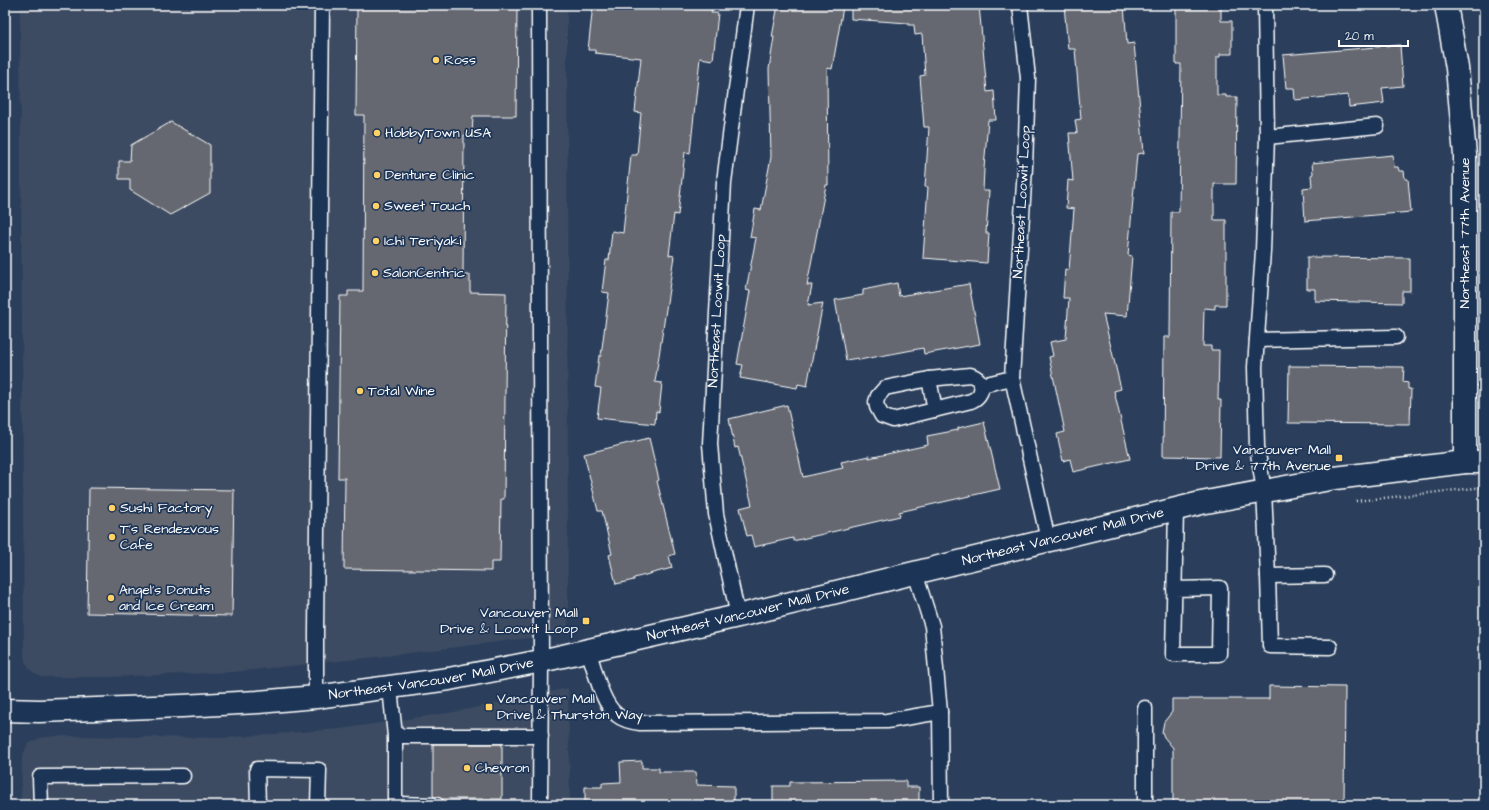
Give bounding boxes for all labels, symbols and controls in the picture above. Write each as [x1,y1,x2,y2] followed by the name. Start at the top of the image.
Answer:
[1339,22,1408,48] scale bar
[1345,28,1374,45] text: 20 m
[444,50,476,70] place label: Ross
[431,55,441,65] marker: Ross
[385,123,491,143] place label: HobbyTown USA
[1008,125,1036,279] street label: Northeast Loowit Loop
[372,128,382,138] marker: HobbyTown USA
[1455,157,1475,308] street label: Northeast 77th Avenue
[385,165,475,185] place label: Denture Clinic
[372,170,382,180] marker: Denture Clinic
[384,196,470,216] place label: Sweet Touch
[371,201,381,211] marker: Sweet Touch
[384,231,461,251] place label: Ichi Teriyaki
[703,233,731,388] street label: Northeast Loowit Loop
[371,236,381,246] marker: Ichi Teriyaki
[383,263,465,283] place label: SalonCentric
[370,268,380,278] marker: SalonCentric
[368,381,435,401] place label: Total Wine
[355,386,365,396] marker: Total Wine
[1196,440,1331,476] place label: Vancouver Mall Drive & 77th Avenue
[1334,453,1344,463] marker: Vancouver Mall Drive & 77th Avenue
[120,498,213,518] place label: Sushi Factory
[960,502,1167,571] street label: Northeast Vancouver Mall Drive
[107,503,117,513] marker: Sushi Factory
[120,519,219,555] place label: T's Rendezvous Cafe
[107,532,117,542] marker: T's Rendezvous Cafe
[645,579,852,647] street label: Northeast Vancouver Mall Drive
[119,580,213,616] place label: Angel's Donuts and Ice Cream
[106,593,116,603] marker: Angel's Donuts and Ice Cream
[440,603,578,639] place label: Vancouver Mall Drive & Loowit Loop
[581,616,591,626] marker: Vancouver Mall Drive & Loowit Loop
[327,653,536,705] street label: Northeast Vancouver Mall Drive
[497,689,643,725] place label: Vancouver Mall Drive & Thurston Way
[484,702,494,712] marker: Vancouver Mall Drive & Thurston Way
[475,758,529,778] place label: Chevron
[462,763,472,773] marker: Chevron

